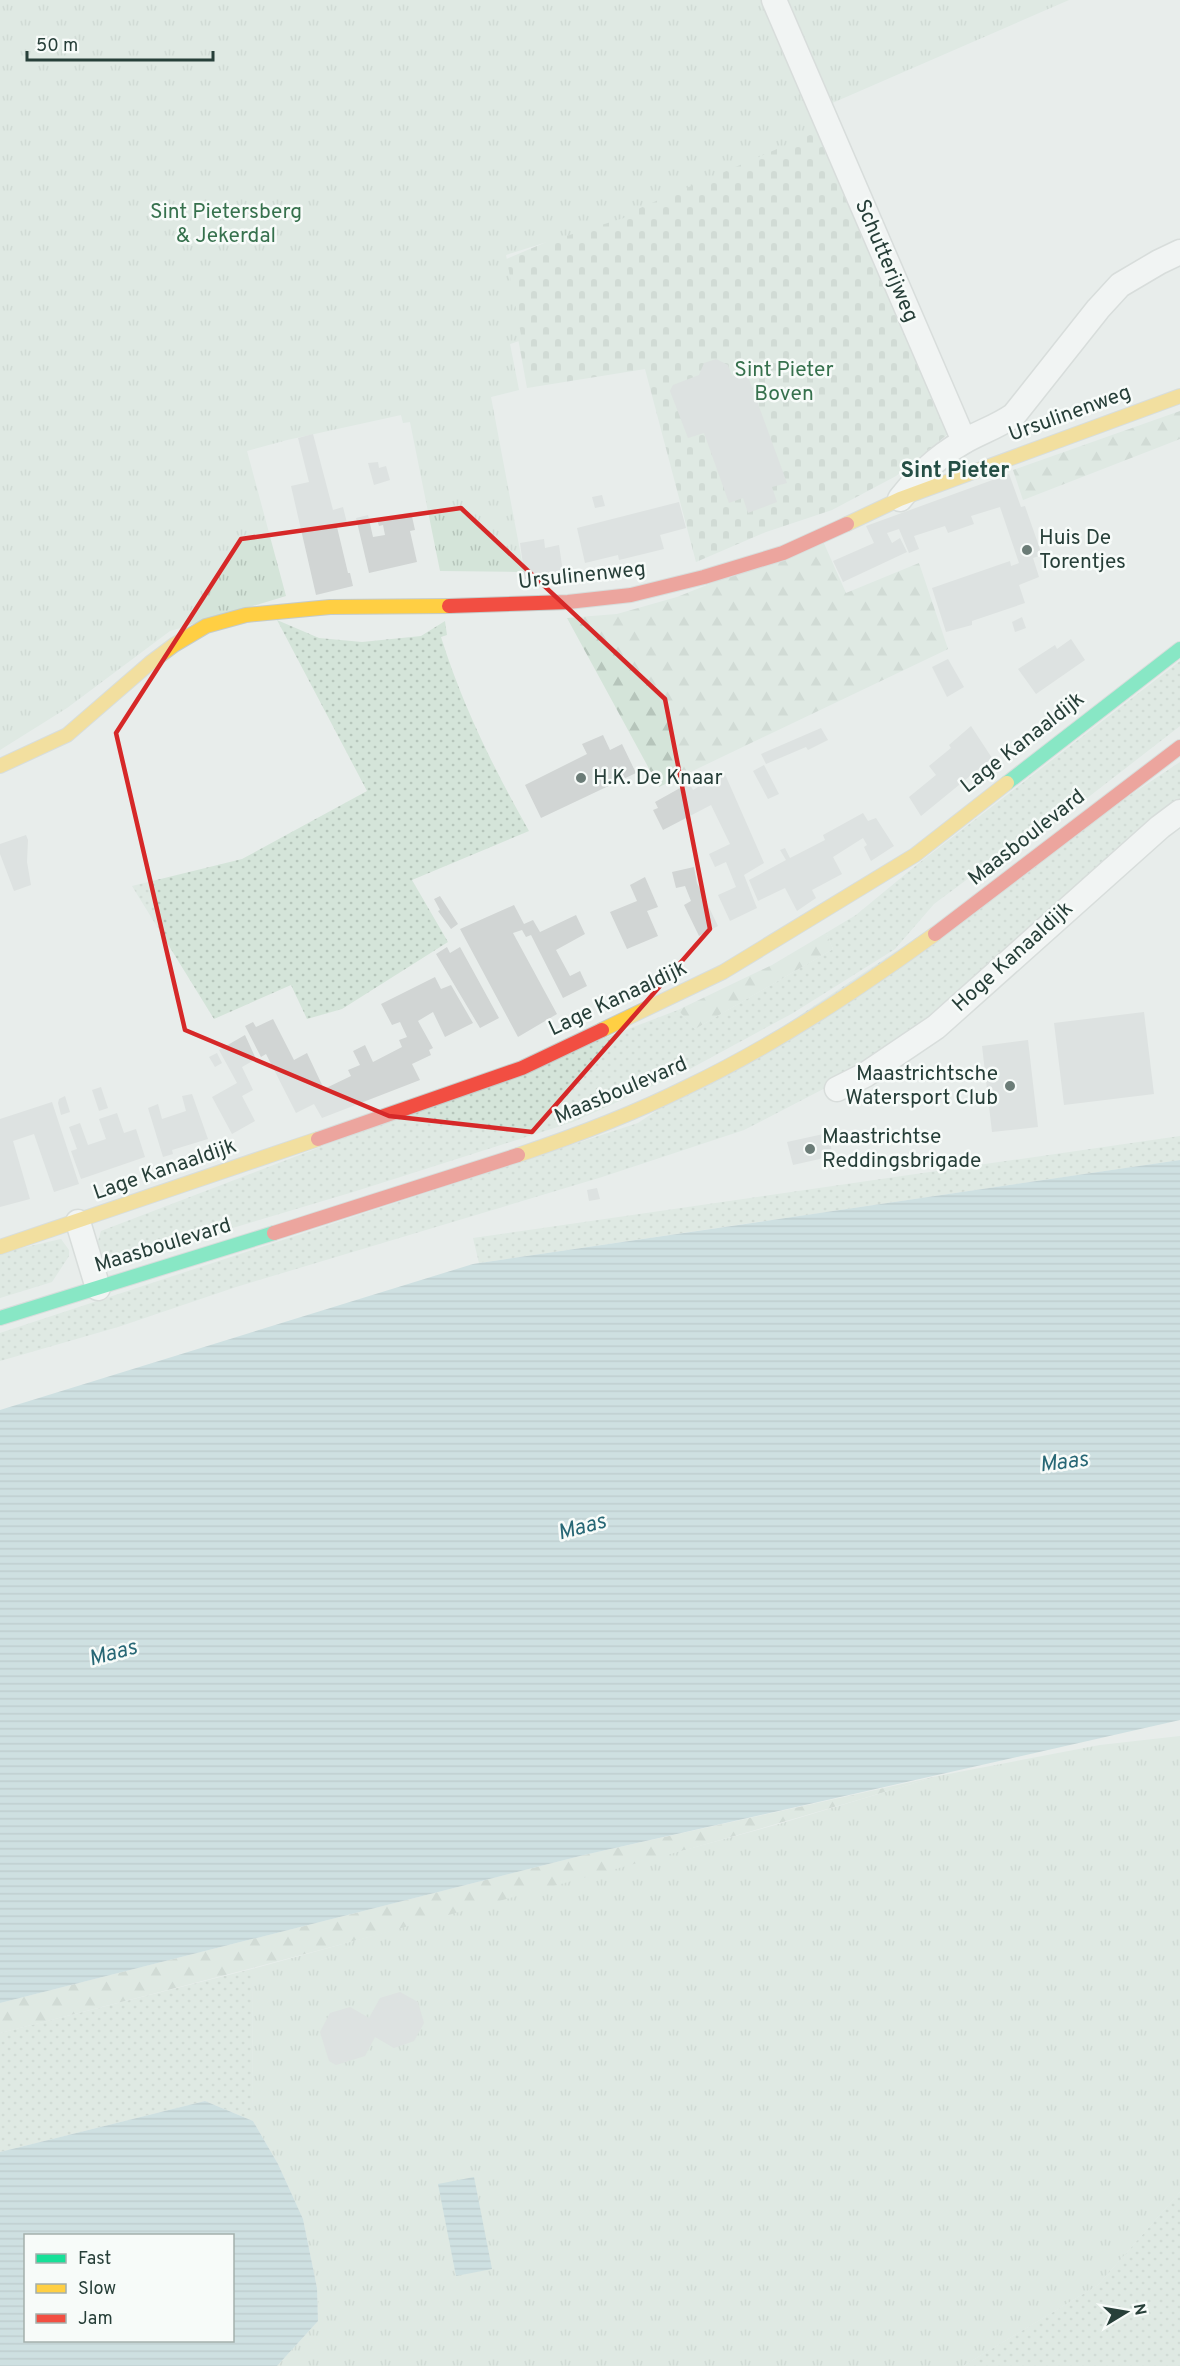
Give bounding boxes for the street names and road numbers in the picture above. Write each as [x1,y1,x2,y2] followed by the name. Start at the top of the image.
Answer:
[848,195,924,327] street label: Schutterijweg
[1005,379,1135,449] street label: Ursulinenweg
[517,556,647,596] street label: Ursulinenweg
[956,686,1090,800] street label: Lage Kanaaldijk
[963,784,1091,892] street label: Maasboulevard
[947,896,1079,1018] street label: Hoge Kanaaldijk
[544,955,692,1043] street label: Lage Kanaaldijk
[551,1051,691,1131] street label: Maasboulevard
[90,1133,240,1207] street label: Lage Kanaaldijk
[91,1212,235,1280] street label: Maasboulevard

